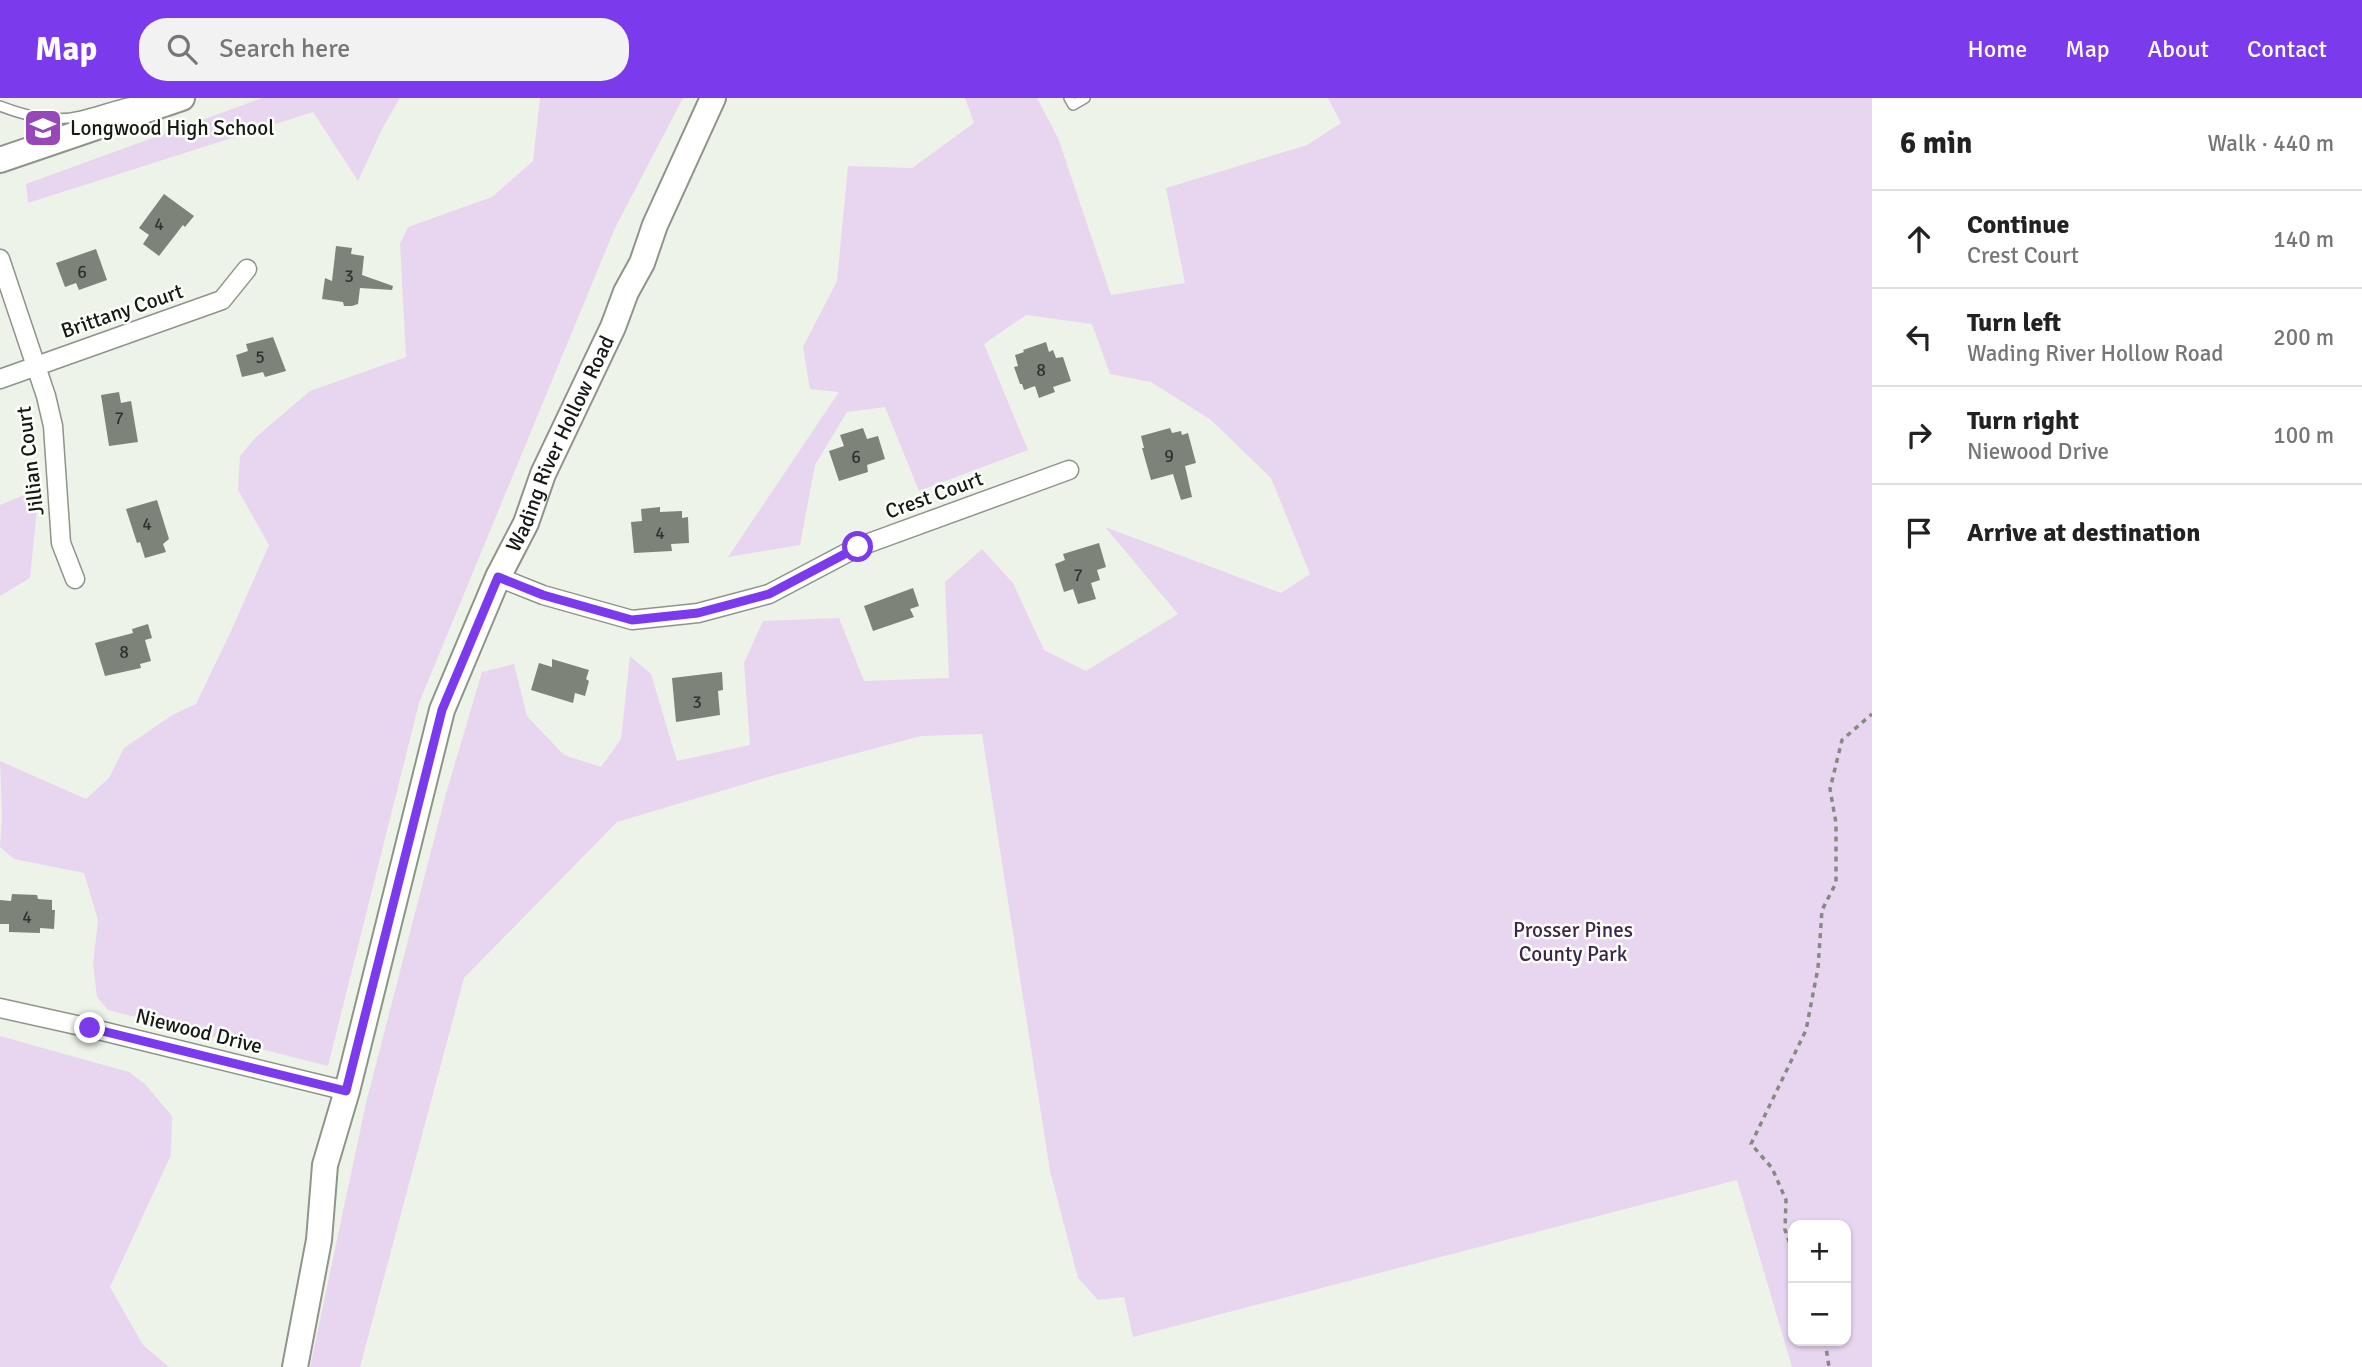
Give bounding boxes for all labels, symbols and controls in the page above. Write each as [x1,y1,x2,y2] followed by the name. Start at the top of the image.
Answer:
[139,18,629,81] search box
[35,29,97,70] text: Map
[163,30,201,68] icon: search
[219,33,350,65] text: Search here
[1967,34,2027,64] text: Home
[2065,34,2110,64] text: Map
[2148,34,2209,64] text: About
[2247,34,2327,64] text: Contact
[22,107,64,149] school or university icon: Longwood High School
[70,115,274,141] place label: Longwood High School
[1900,125,1972,162] text: 6 min
[2208,129,2334,158] text: Walk · 440 m
[1967,209,2069,241] text: Continue
[154,213,164,235] house number: 4
[1900,220,1938,258] icon: ahead
[2273,225,2334,254] text: 140 m
[1967,241,2079,270] text: Crest Court
[77,261,87,283] house number: 6
[344,265,354,287] house number: 3
[58,278,186,344] street label: Brittany Court
[1967,307,2061,339] text: Turn left
[1900,318,1938,356] icon: left
[2273,323,2334,352] text: 200 m
[500,331,620,556] street label: Wading River Hollow Road
[1967,339,2224,368] text: Wading River Hollow Road
[255,346,265,368] house number: 5
[1036,359,1046,381] house number: 8
[10,405,50,517] street label: Jillian Court
[1967,405,2079,437] text: Turn right
[114,407,124,429] house number: 7
[1900,416,1938,454] icon: right
[2273,421,2334,450] text: 100 m
[1967,437,2109,466] text: Niewood Drive
[1164,445,1174,467] house number: 9
[851,446,861,468] house number: 6
[882,465,986,525] street label: Crest Court
[142,513,152,535] house number: 4
[1900,514,1938,552] icon: arrive
[1967,517,2200,549] text: Arrive at destination
[655,522,665,544] house number: 4
[842,531,873,562] route start
[1073,564,1083,586] house number: 7
[119,641,129,663] house number: 8
[692,691,702,713] house number: 3
[22,906,32,928] house number: 4
[1513,917,1633,967] park label: Prosser Pines County Park
[133,1003,265,1059] street label: Niewood Drive
[74,1012,105,1043] route end
[1788,1220,1851,1346] map controls
[1788,1220,1851,1283] button: +
[1788,1283,1851,1346] button: −

